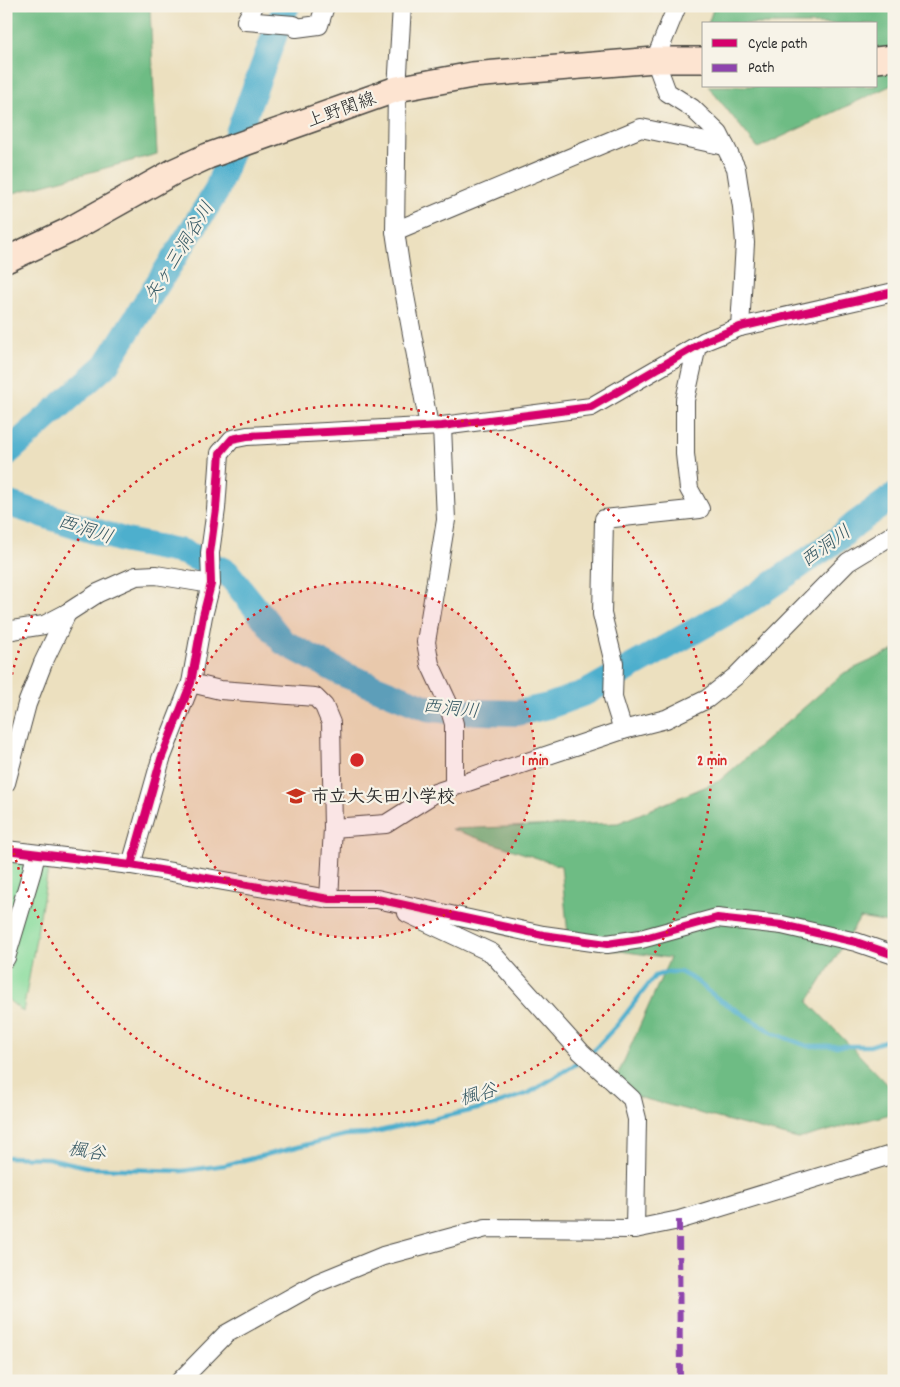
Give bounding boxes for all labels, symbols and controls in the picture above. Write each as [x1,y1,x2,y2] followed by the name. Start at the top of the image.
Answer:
[702,22,878,88] legend
[748,34,808,56] text: Cycle path
[748,58,774,80] text: Path
[304,87,380,135] street label: 上野関線
[139,197,223,308] water label: 矢ヶ三洞谷川
[54,510,116,553] water label: 西洞川
[796,520,858,576] water label: 西洞川
[421,694,480,727] water label: 西洞川
[348,751,366,769] centre of rings
[522,751,548,773] text: 1 min
[697,751,727,773] text: 2 min
[285,785,307,807] school or university icon: 市立大矢田小学校
[311,786,455,811] place label: 市立大矢田小学校
[457,1078,502,1114] water label: 楓谷
[66,1137,108,1170] water label: 楓谷

